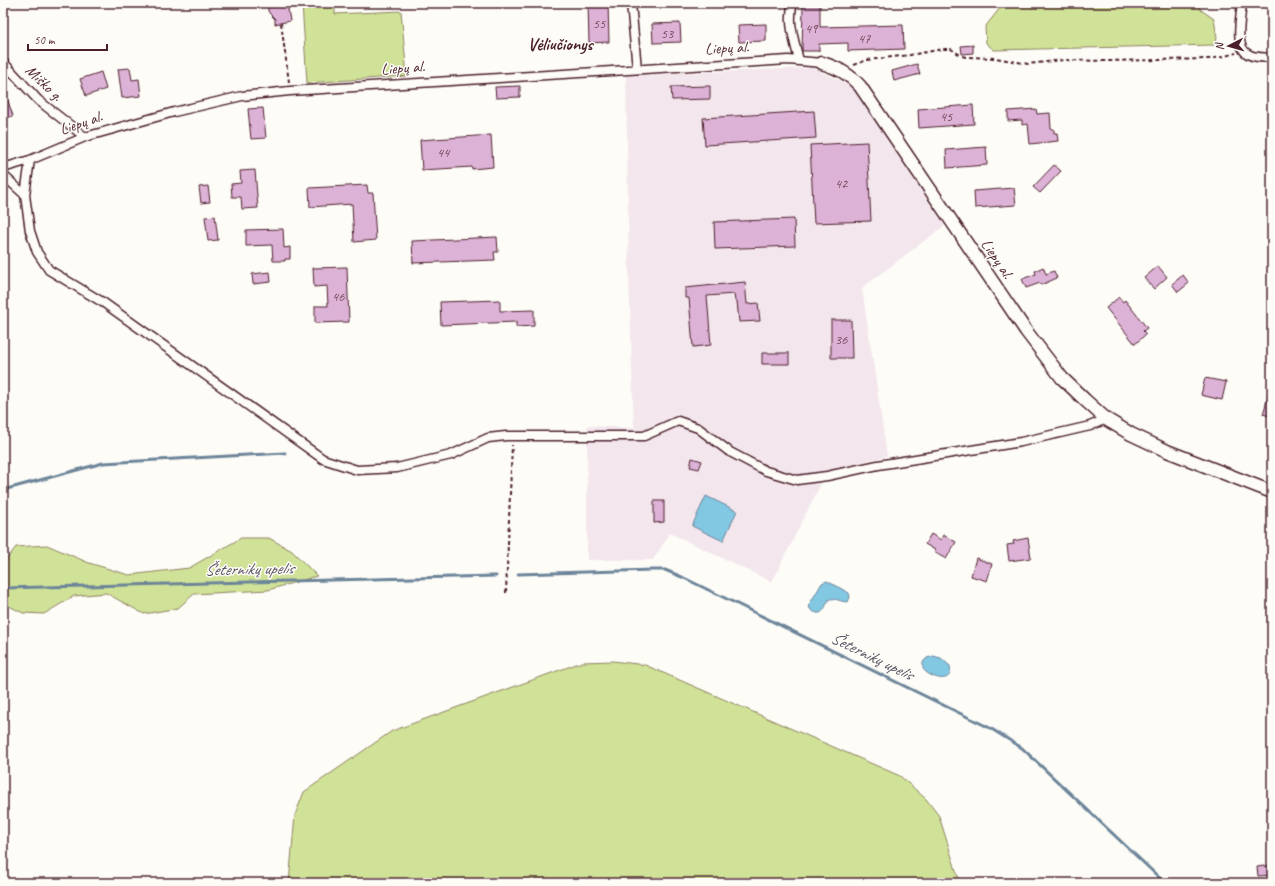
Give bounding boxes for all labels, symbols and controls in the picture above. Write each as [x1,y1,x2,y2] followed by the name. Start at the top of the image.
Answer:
[593,15,606,32] house number: 55
[805,20,819,37] house number: 49
[661,25,675,42] house number: 53
[28,26,107,52] scale bar
[1209,26,1249,66] north arrow
[858,30,871,47] house number: 47
[34,32,56,48] text: 50 m
[527,33,594,55] district label: Vėliučionys
[705,37,750,59] street label: Liepų al.
[1212,41,1226,51] text: N
[380,56,426,80] street label: Liepų al.
[21,60,68,106] street label: Miško g.
[57,106,106,140] street label: Liepų al.
[940,108,953,125] house number: 45
[437,144,451,161] house number: 44
[835,175,849,192] house number: 42
[976,235,1018,283] street label: Liepų al.
[332,288,345,305] house number: 46
[835,331,848,348] house number: 36
[205,558,297,580] water label: Šeternikų upelis
[828,627,919,686] water label: Šeternikų upelis

